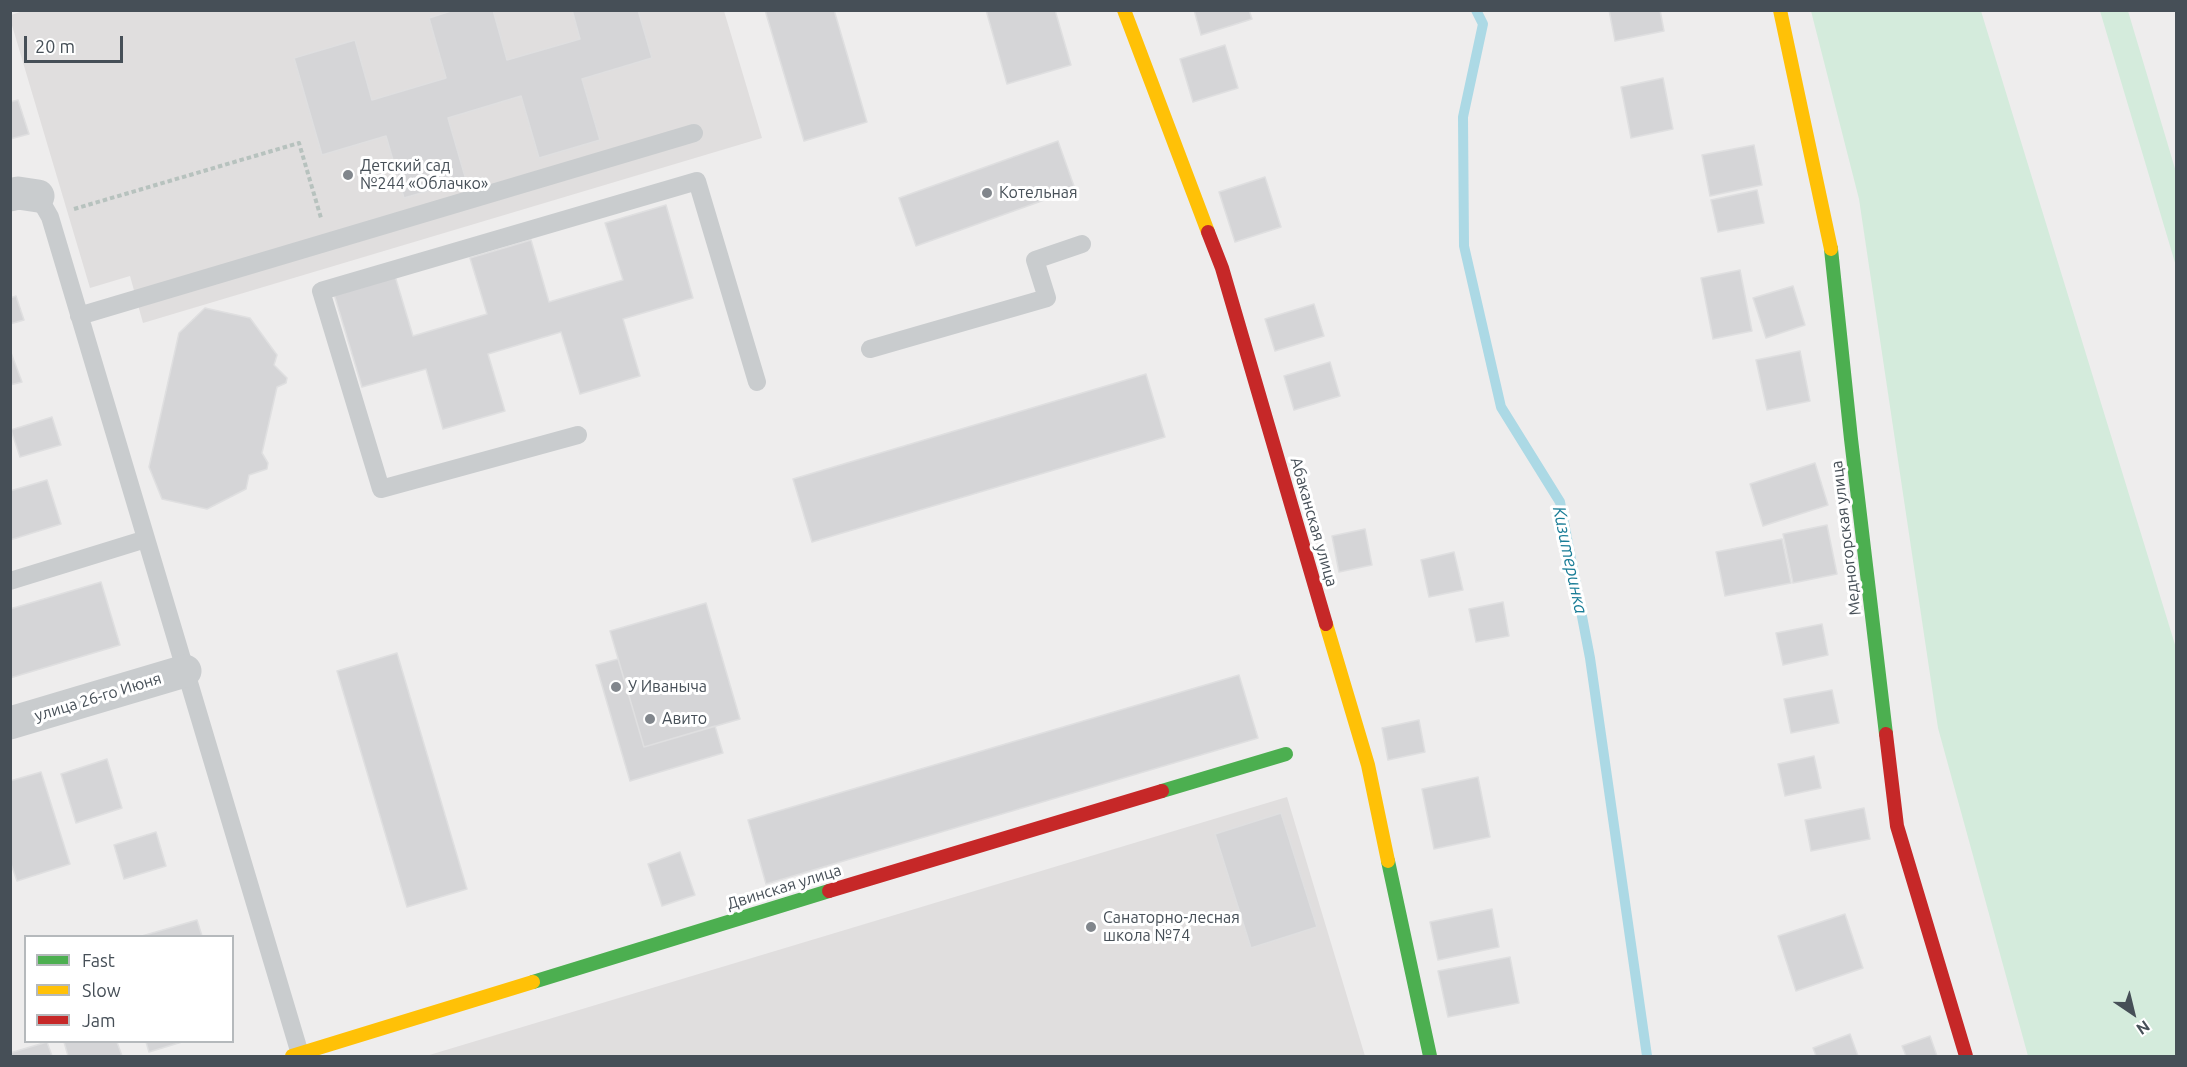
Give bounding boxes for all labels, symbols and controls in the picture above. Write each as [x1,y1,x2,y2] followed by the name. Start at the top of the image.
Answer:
[27,24,126,62] scale bar
[35,36,75,56] text: 20 m
[360,156,488,194] place label: Детский сад №244 «Облачко»
[341,168,355,182] marker: Детский сад №244 «Облачко»
[999,183,1078,203] place label: Котельная
[980,186,994,200] marker: Котельная
[1286,455,1342,589] street label: Абаканская улица
[1827,459,1865,617] street label: Медногорская улица
[1548,504,1592,616] water label: Кизитеринка
[32,669,164,725] street label: улица 26-го Июня
[628,677,707,697] place label: У Иваныча
[609,680,623,694] marker: У Иваныча
[662,709,707,729] place label: Авито
[643,712,657,726] marker: Авито
[724,860,844,914] street label: Двинская улица
[1103,908,1240,946] place label: Санаторно-лесная школа №74
[1084,920,1098,934] marker: Санаторно-лесная школа №74
[24,935,234,1043] legend
[82,950,115,970] text: Fast
[82,980,121,1000] text: Slow
[2103,983,2163,1043] north arrow
[82,1010,116,1030] text: Jam
[2133,1017,2153,1039] text: N

